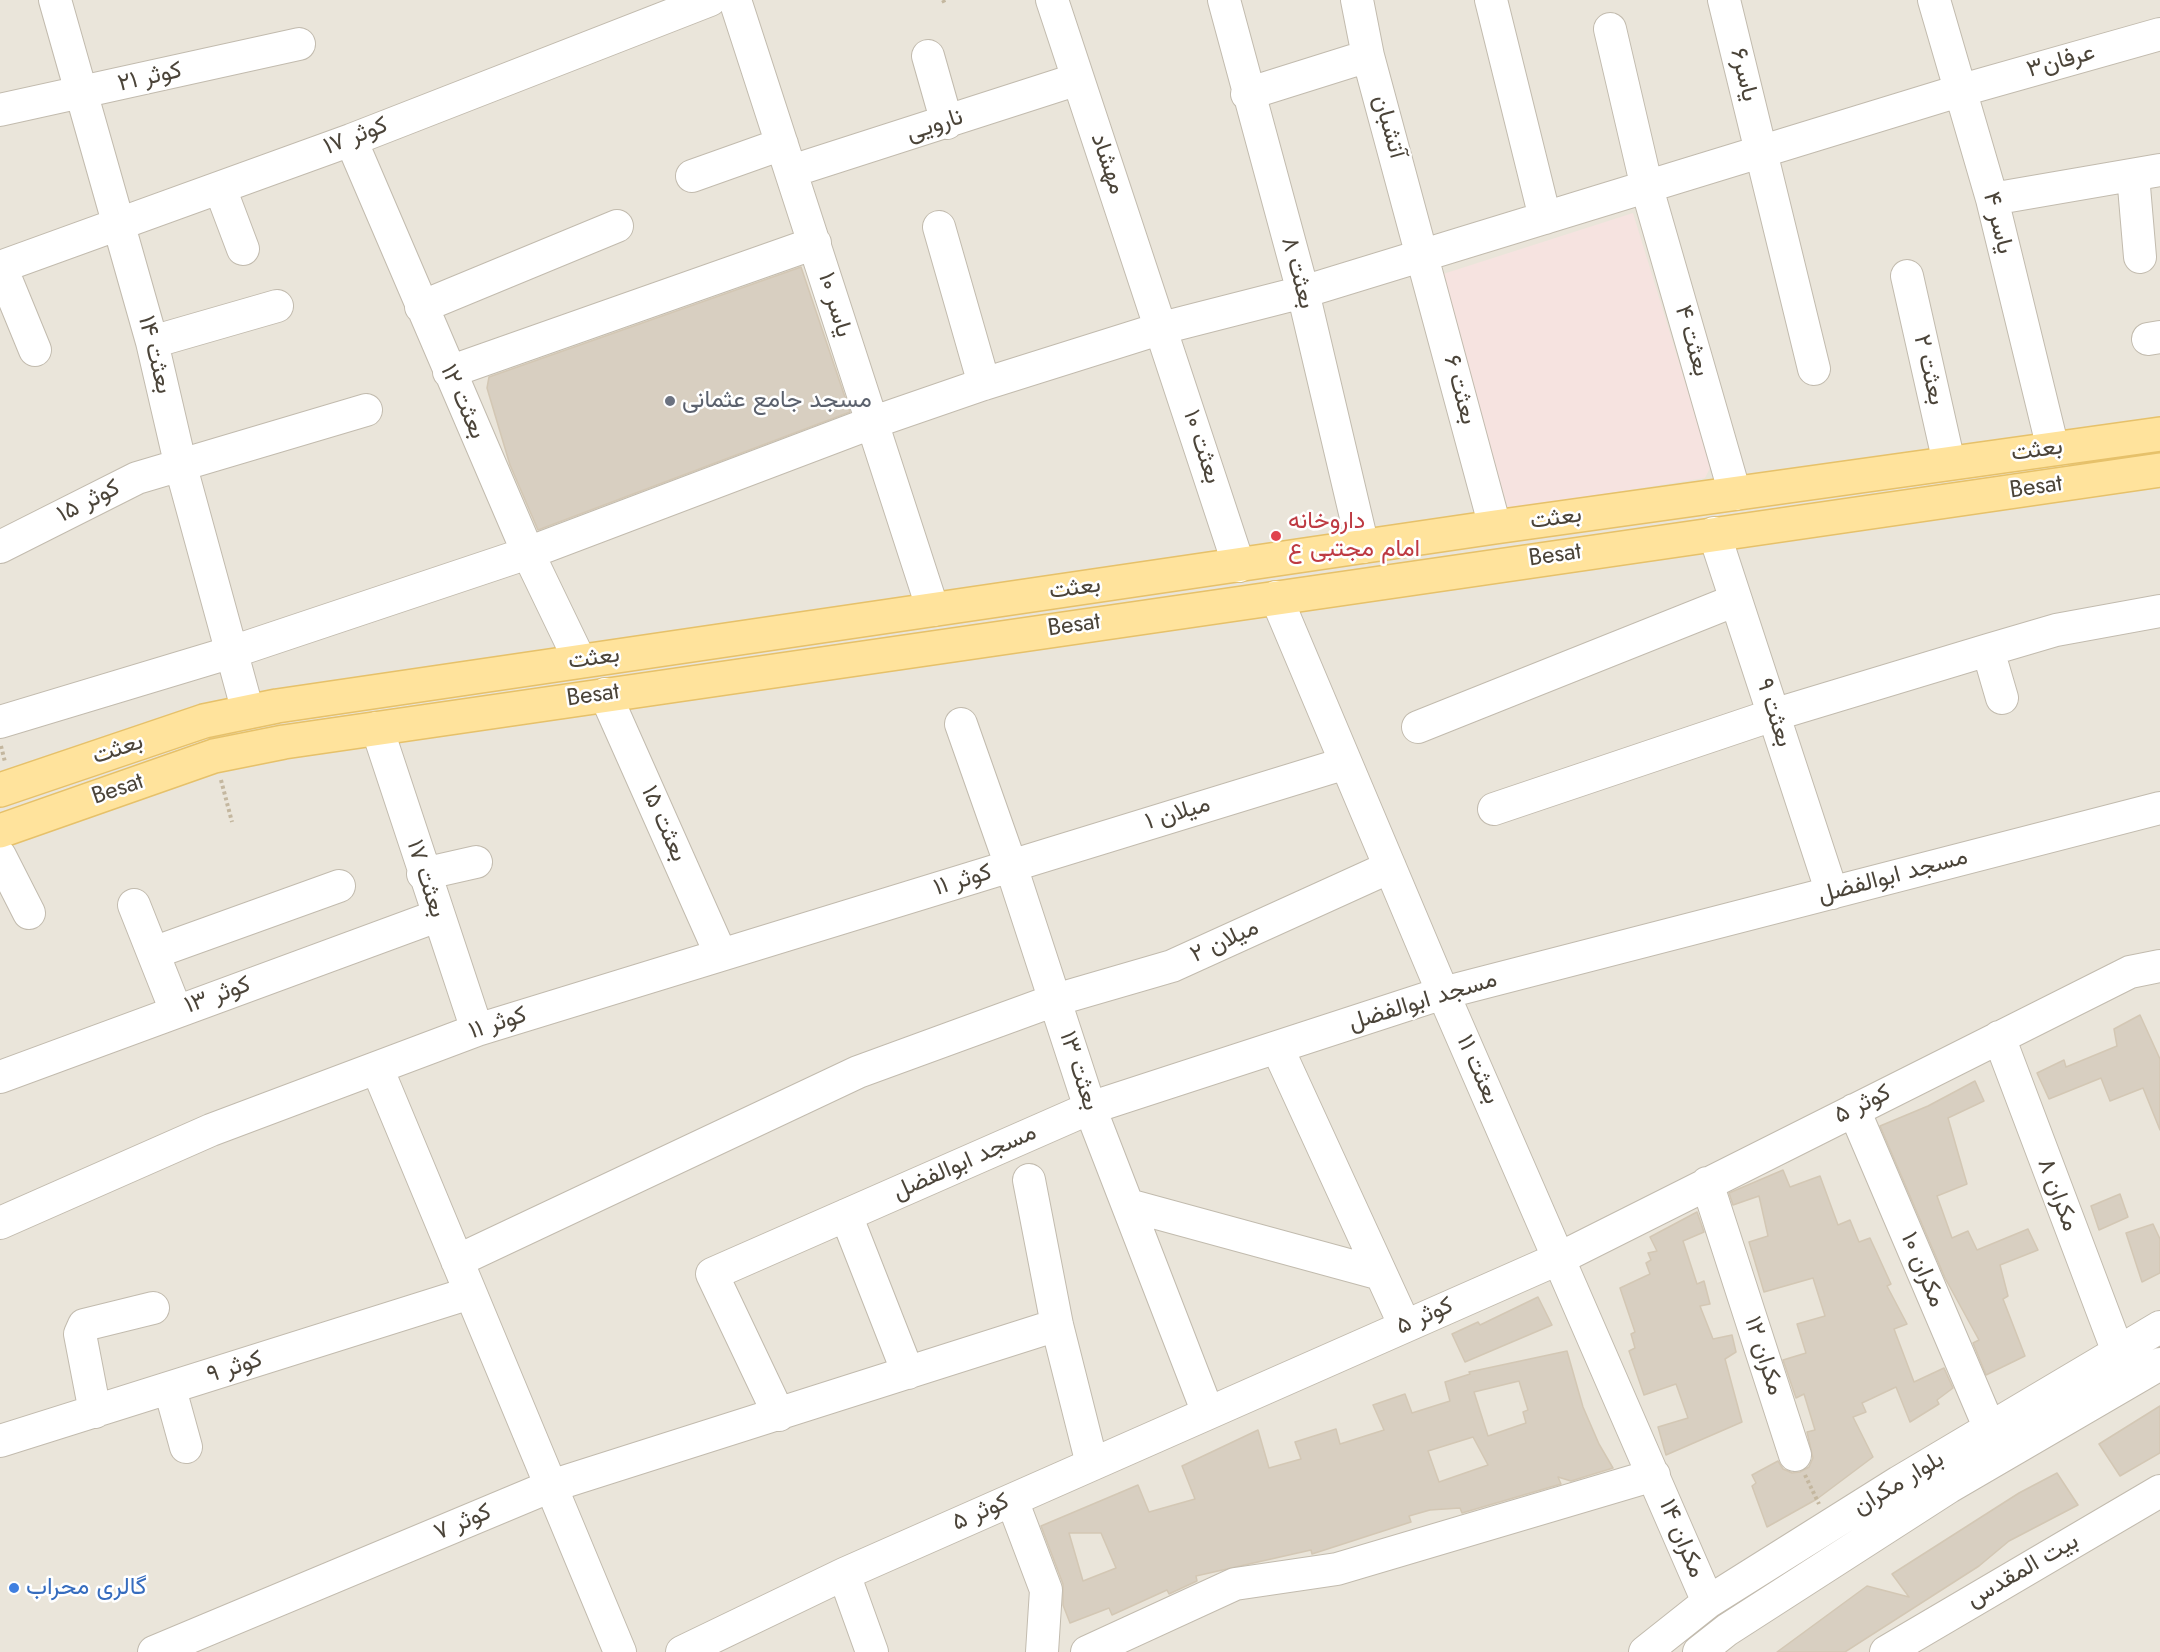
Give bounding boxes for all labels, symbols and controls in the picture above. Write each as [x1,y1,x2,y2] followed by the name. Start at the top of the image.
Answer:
[2024,39,2098,85] street label: عرفان۳
[1723,45,1763,105] street label: یاسر۶
[115,57,185,99] street label: کوثر ۲۱
[1365,92,1411,162] street label: آتشبان
[903,103,967,149] street label: نارویی
[320,112,392,162] street label: کوثر ۱۷
[1083,130,1131,198] street label: مهشاد
[1975,189,2019,257] street label: یاسر ۴
[1274,234,1320,312] street label: بعثت ۸
[811,269,857,341] street label: یاسر ۱۰
[1667,302,1715,380] street label: بعثت ۴
[130,313,178,397] street label: بعثت ۱۴
[1906,332,1950,408] street label: بعثت ۲
[1436,352,1482,428] street label: بعثت ۶
[433,360,491,444] street label: بعثت ۱۲
[682,387,872,415] place label: مسجد جامع عثمانی
[663,394,677,408] marker: مسجد جامع عثمانی
[1176,406,1226,488] street label: بعثت ۱۰
[2009,433,2065,469] street label: بعثت
[2008,470,2064,506] street label: Besat
[53,474,125,530] street label: کوثر ۱۵
[1528,501,1584,537] street label: بعثت
[1288,508,1420,564] place label: داروخانه امام مجتبی ع
[1269,529,1283,543] marker: داروخانه امام مجتبی ع
[1527,538,1583,574] street label: Besat
[1047,571,1103,607] street label: بعثت
[1046,608,1102,644] street label: Besat
[566,641,622,677] street label: بعثت
[1748,675,1798,751] street label: بعثت ۹
[565,678,621,714] street label: Besat
[89,728,147,772] street label: بعثت
[88,768,148,812] street label: Besat
[634,782,692,866] street label: بعثت ۱۵
[1142,791,1214,837] street label: میلان ۱
[399,837,451,921] street label: بعثت ۱۷
[1815,843,1971,911] street label: مسجد ابوالفضل
[931,859,995,903] street label: کوثر ۱۱
[1186,914,1264,970] street label: میلان ۲
[1345,966,1501,1038] street label: مسجد ابوالفضل
[181,971,255,1021] street label: کوثر ۱۳
[465,1001,531,1047] street label: کوثر ۱۱
[1052,1028,1104,1114] street label: بعثت ۱۳
[1449,1031,1505,1109] street label: بعثت ۱۱
[1830,1079,1896,1131] street label: کوثر ۵
[889,1119,1041,1207] street label: مسجد ابوالفضل
[2030,1154,2084,1236] street label: مکران ۸
[1893,1228,1951,1312] street label: مکران ۱۰
[1392,1292,1458,1342] street label: کوثر ۵
[1737,1313,1789,1399] street label: مکران ۱۲
[204,1346,266,1390] street label: کوثر ۹
[1848,1446,1950,1522] street label: بلوار مکران
[948,1488,1014,1538] street label: کوثر ۵
[1652,1495,1710,1583] street label: مکران ۱۴
[430,1498,496,1548] street label: کوثر ۷
[1962,1527,2084,1615] street label: بیت المقدس
[26,1574,147,1602] place label: گالری محراب
[7,1581,21,1595] marker: گالری محراب

